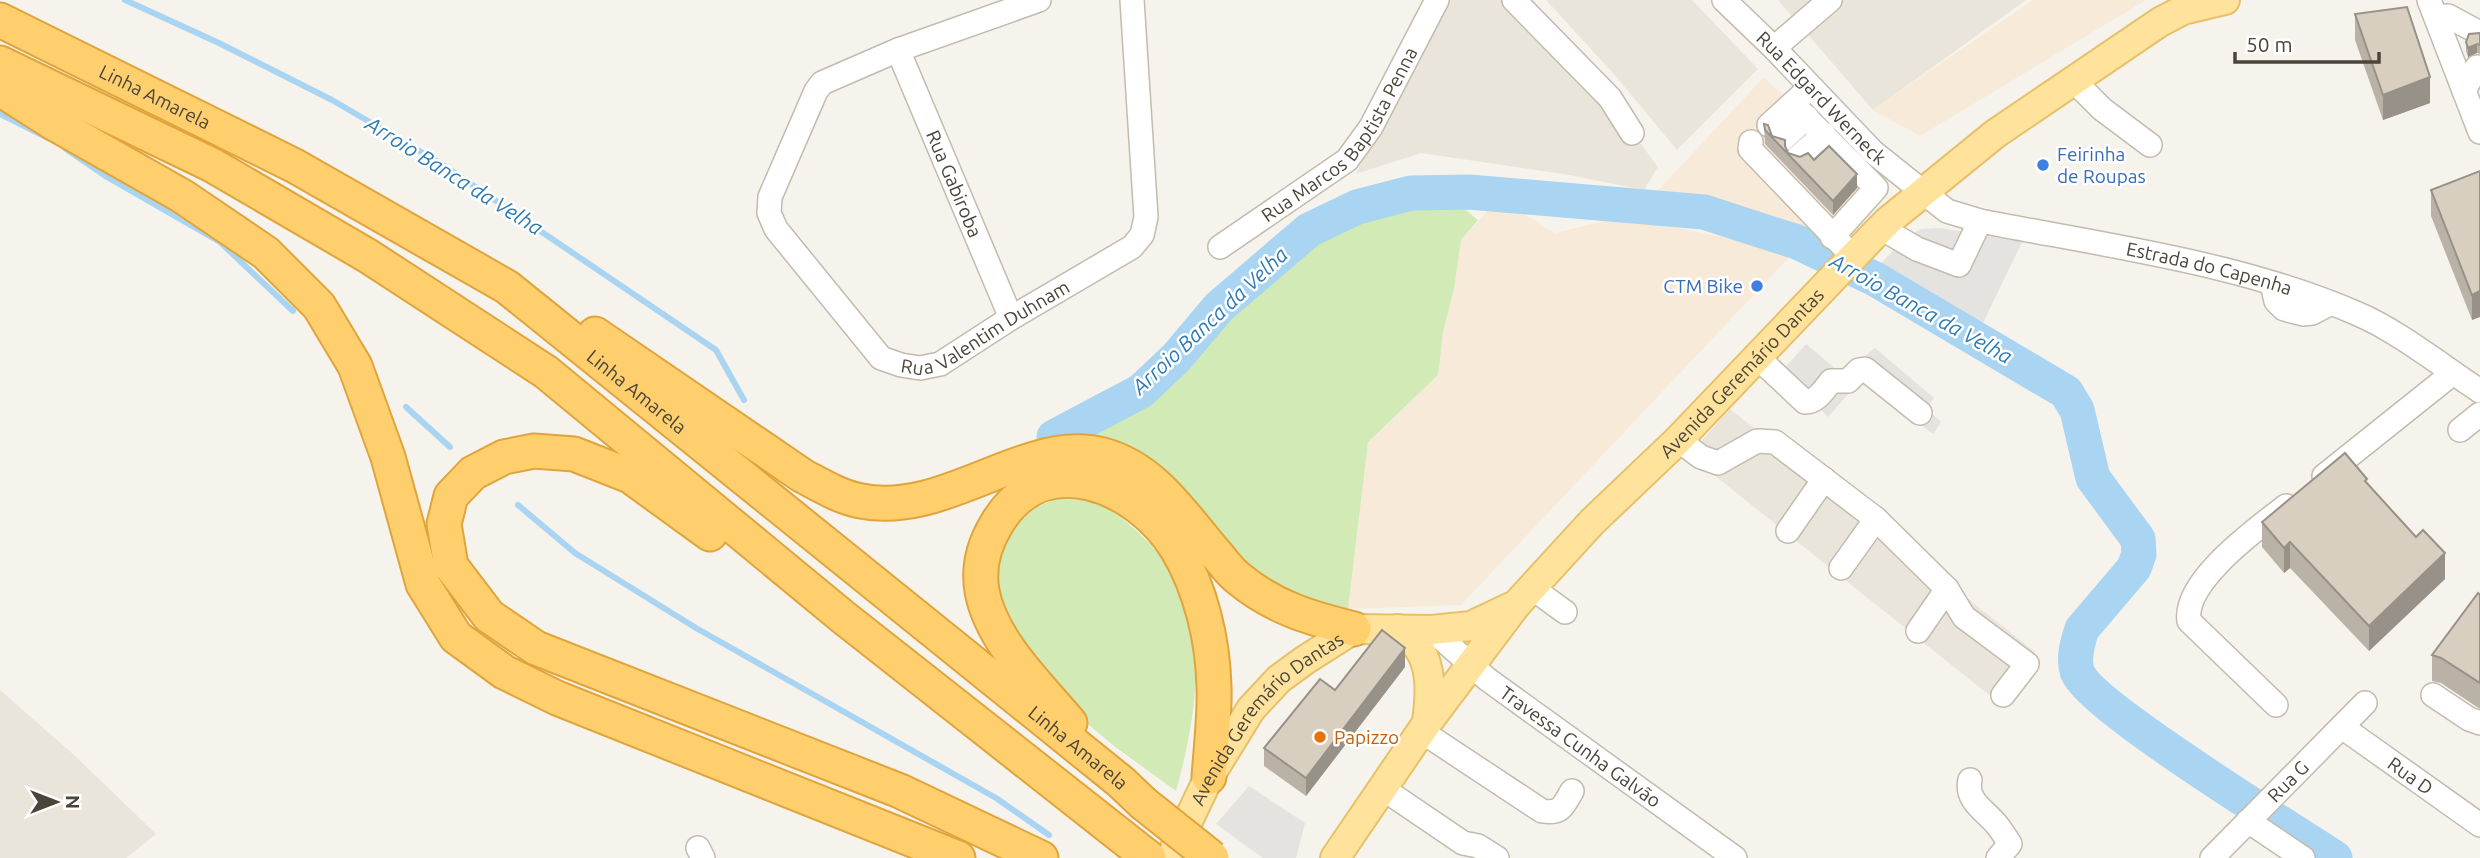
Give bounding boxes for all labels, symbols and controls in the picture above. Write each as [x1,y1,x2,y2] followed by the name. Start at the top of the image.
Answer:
[2235,21,2378,65] scale bar
[1752,26,1891,169] street label: Rua Edgard Werneck
[2246,32,2293,56] text: 50 m
[1257,43,1422,226] street label: Rua Marcos Baptista Penna
[96,60,214,133] street label: Linha Amarela
[361,110,547,239] water label: Arroio Banca da Velha
[922,127,987,240] street label: Rua Gabiroba
[2057,143,2146,187] place label: Feirinha de Roupas
[2035,157,2051,173] marker: Feirinha de Roupas
[2124,237,2295,299] street label: Estrada do Capenha
[1126,242,1292,399] water label: Arroio Banca da Velha
[1826,248,2017,368] water label: Arroio Banca da Velha
[899,275,1073,379] street label: Rua Valentim Duhnam
[1663,275,1743,297] place label: CTM Bike
[1749,278,1765,294] marker: CTM Bike
[1655,284,1828,462] street label: Avenida Geremário Dantas
[583,345,691,438] street label: Linha Amarela
[1186,628,1347,809] street label: Avenida Geremário Dantas
[1496,681,1665,812] street label: Travessa Cunha Galvão
[1024,701,1133,794] street label: Linha Amarela
[1334,726,1399,748] place label: Papizzo
[1312,729,1328,745] marker: Papizzo
[2384,752,2437,799] street label: Rua D
[2263,756,2313,806] street label: Rua G
[21,767,91,837] north arrow
[62,795,84,809] text: N

